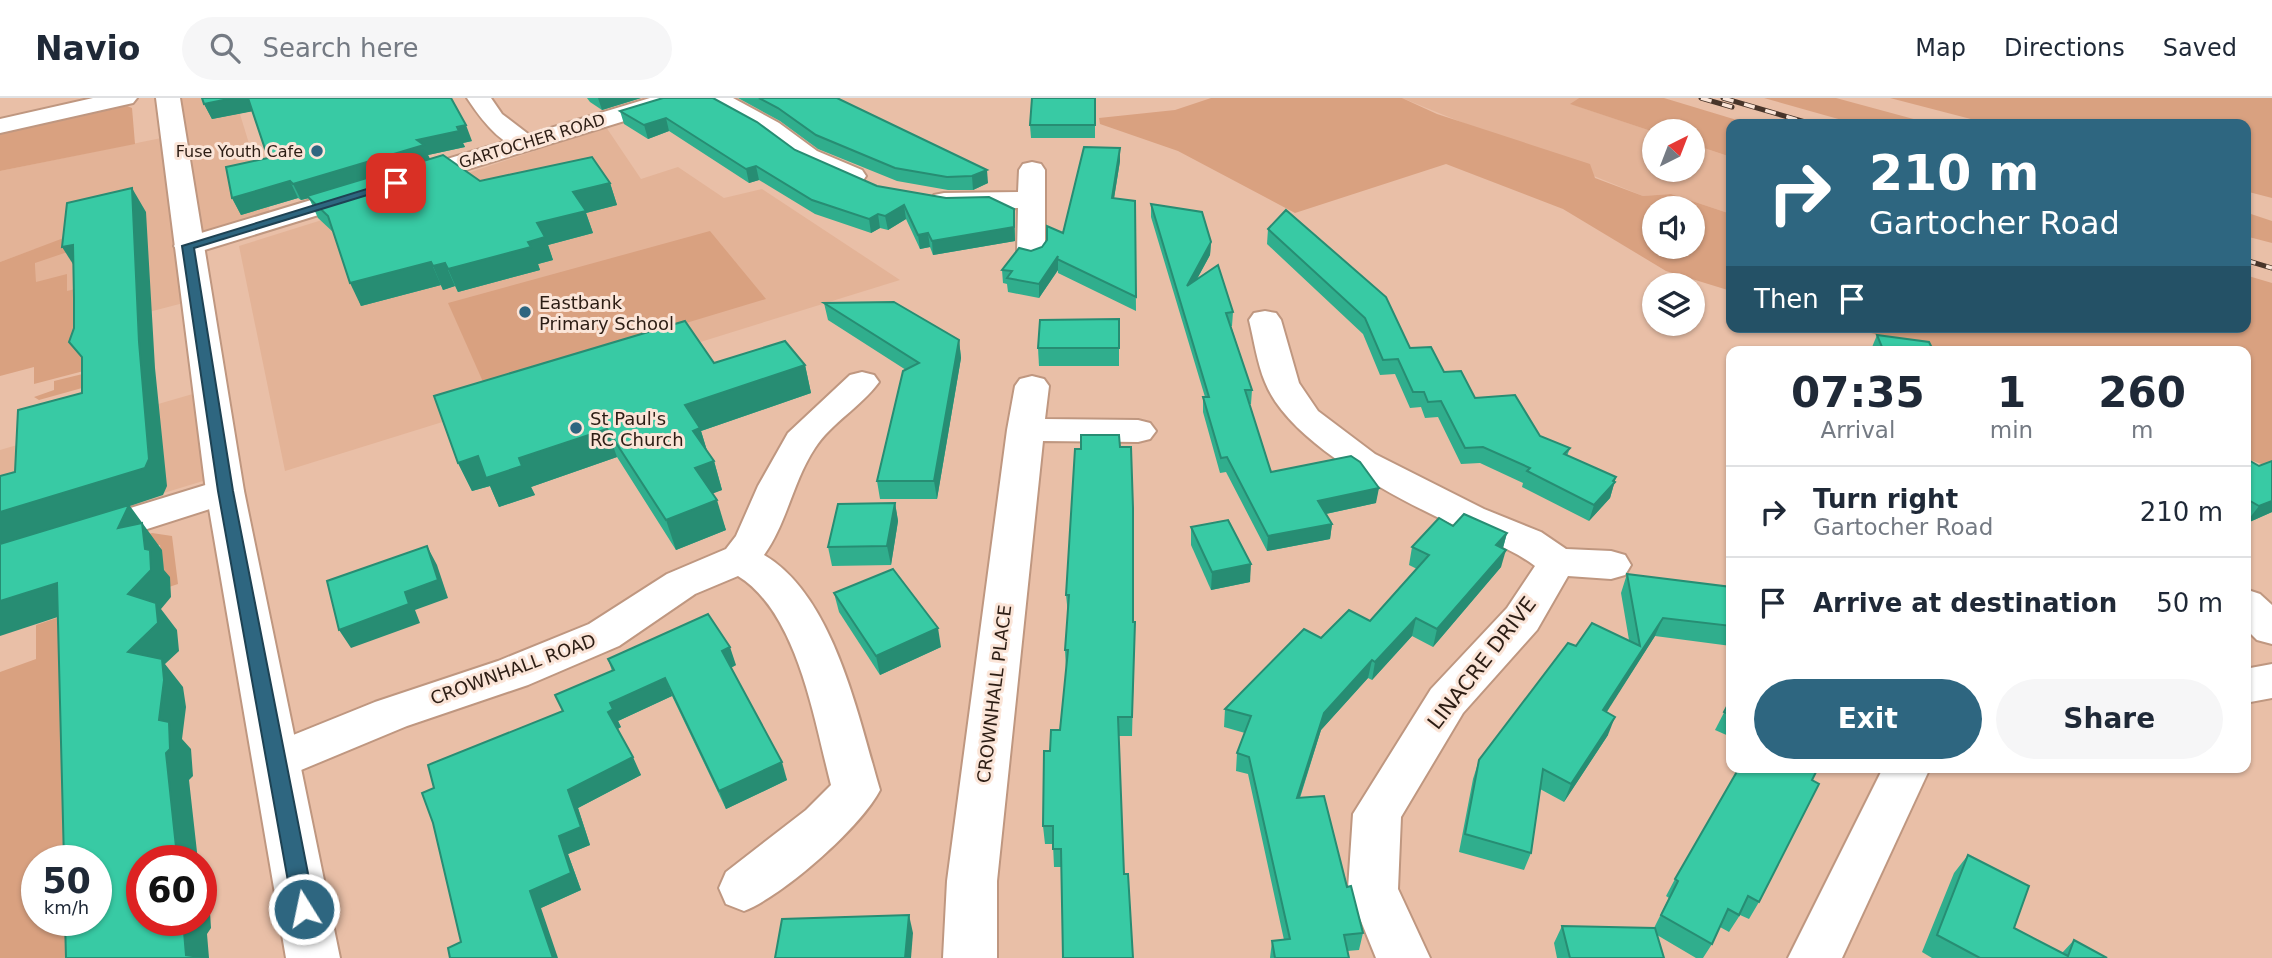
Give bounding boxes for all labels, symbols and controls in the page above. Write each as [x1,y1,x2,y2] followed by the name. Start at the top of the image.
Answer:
[182,17,672,80] search box
[35,29,140,68] text: Navio
[206,29,244,67] icon: search
[262,33,419,63] text: Search here
[1915,34,1966,62] text: Map
[2004,34,2125,62] text: Directions
[2163,34,2237,62] text: Saved
[457,110,607,172] street label: GARTOCHER ROAD
[1642,119,1704,182] north arrow
[1642,119,1705,336] map controls
[176,142,303,161] place label: Fuse Youth Cafe
[309,143,325,159] marker: Fuse Youth Cafe
[1869,145,2039,202] text: 210 m
[1754,147,1845,238] icon: right
[366,153,426,213] pin
[377,164,415,202] icon: arrive
[1642,196,1705,259] button: sound
[1869,204,2120,242] text: Gartocher Road
[1642,273,1705,336] button: layers
[1833,280,1871,318] icon: arrive
[1754,284,1819,314] text: Then
[539,292,674,334] place label: Eastbank Primary School
[517,304,533,320] marker: Eastbank Primary School
[1791,368,1925,417] text: 07:35
[1997,368,2026,417] text: 1
[2098,368,2186,417] text: 260
[590,408,684,450] place label: St Paul's RC Church
[1821,417,1895,443] text: Arrival
[1990,417,2033,443] text: min
[2131,417,2153,443] text: m
[568,420,584,436] marker: St Paul's RC Church
[1813,484,1958,514] text: Turn right
[1754,493,1792,531] icon: right
[2140,497,2223,527] text: 210 m
[1813,514,1993,540] text: Gartocher Road
[1754,584,1792,622] icon: arrive
[1813,588,2117,618] text: Arrive at destination
[2156,588,2223,618] text: 50 m
[1423,592,1541,734] street label: LINACRE DRIVE
[973,604,1015,784] street label: CROWNHALL PLACE
[427,629,599,709] street label: CROWNHALL ROAD
[1754,679,1982,759] button: Exit
[1996,679,2223,759] button: Share
[126,845,217,936] speed limit sign: 60
[42,861,91,901] text: 50
[267,872,341,946] position arrow
[44,897,89,918] text: km/h

